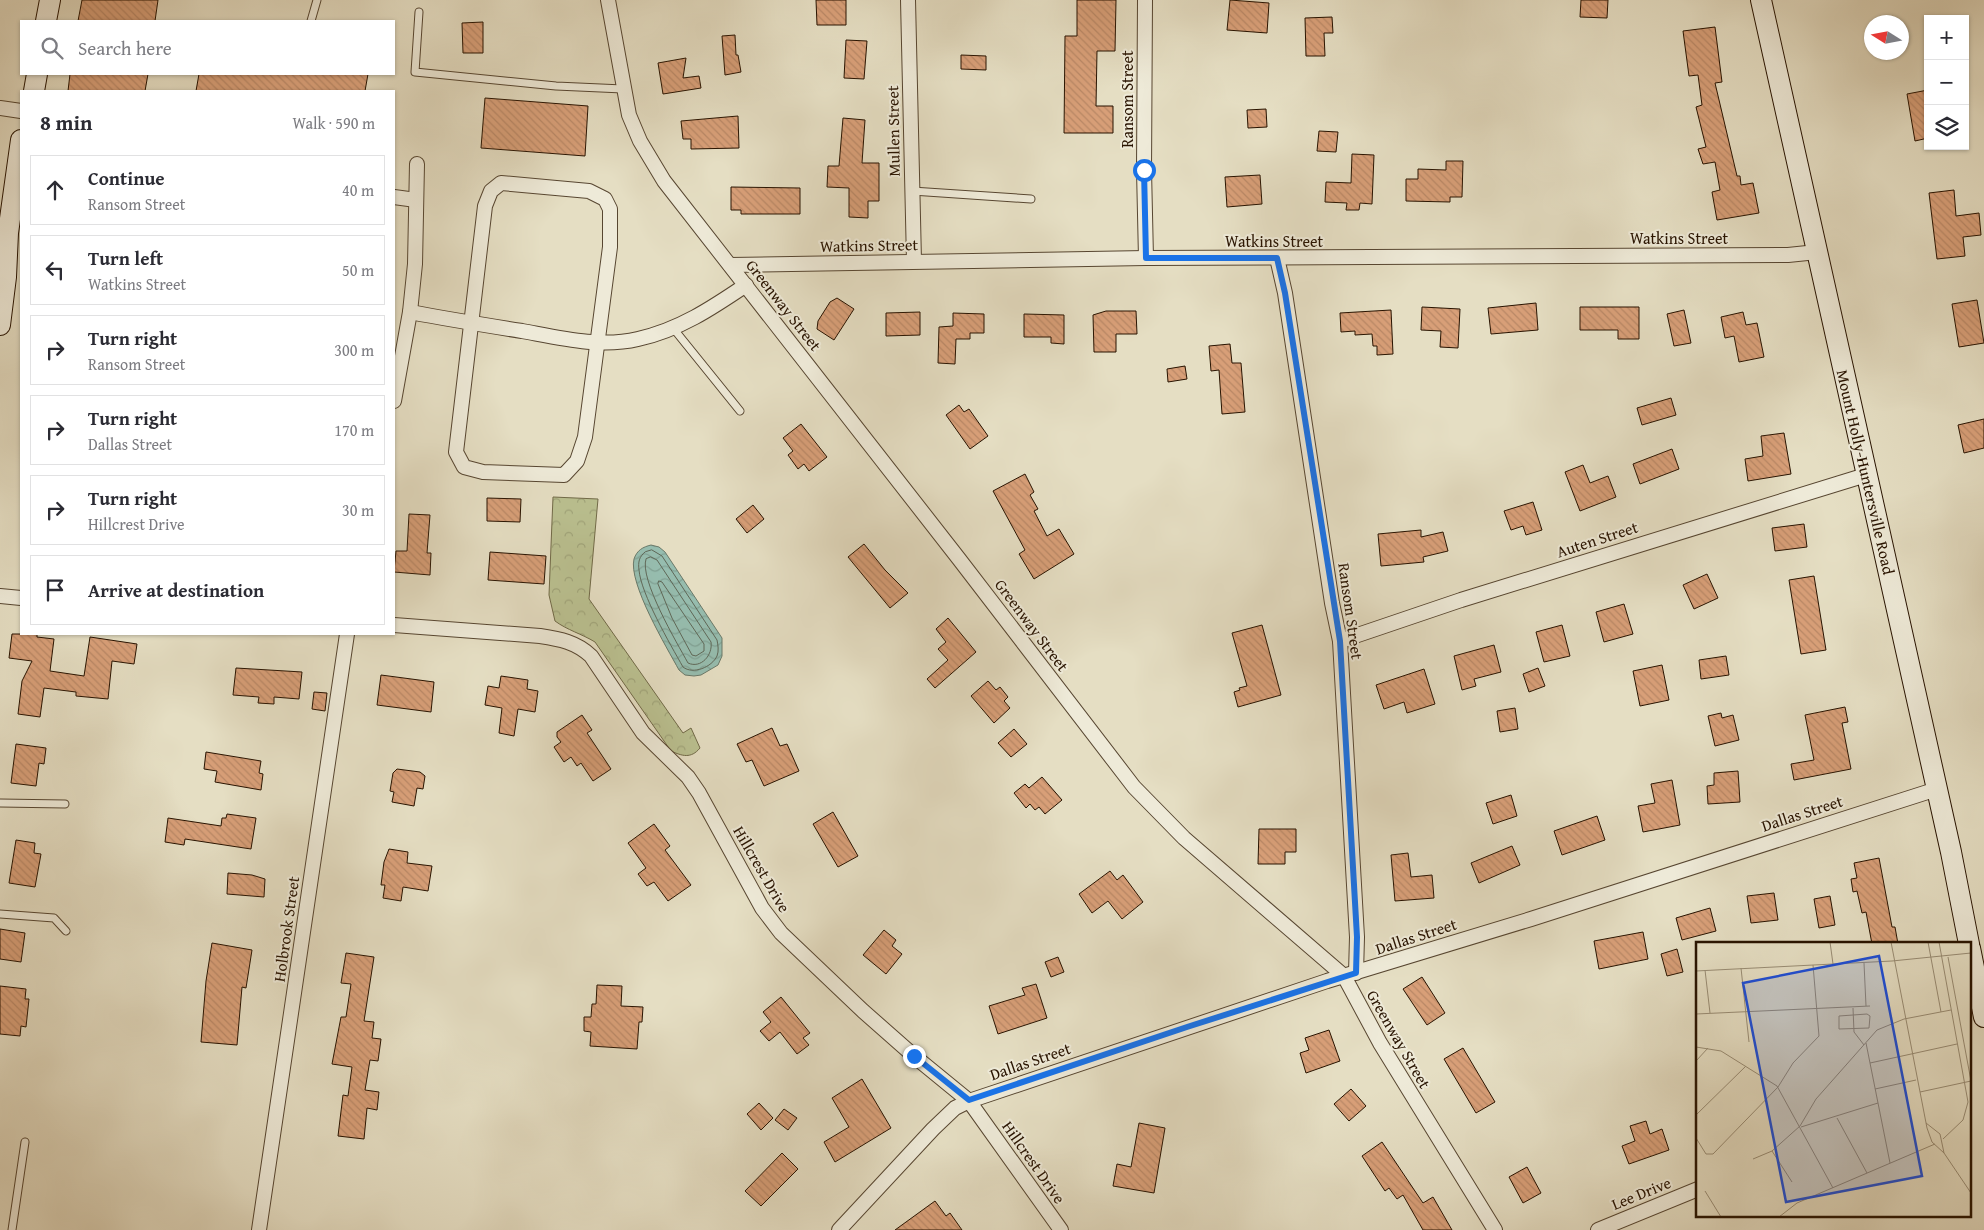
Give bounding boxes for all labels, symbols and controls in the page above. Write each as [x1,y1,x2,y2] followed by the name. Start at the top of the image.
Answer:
[1864,15,1909,60] north arrow
[1924,15,1969,150] map controls
[1924,15,1969,60] button: +
[20,20,395,75] search box
[38,34,66,62] icon: search
[78,34,172,62] text: Search here
[1115,50,1139,148] street label: Ransom Street
[1924,60,1969,105] button: −
[880,85,906,177] street label: Mullen Street
[1924,105,1969,150] button: layers
[40,107,92,138] text: 8 min
[292,111,375,135] text: Walk · 590 m
[1133,159,1156,182] route start
[88,164,165,192] text: Continue
[41,176,69,204] icon: ahead
[342,178,374,202] text: 40 m
[88,192,185,216] text: Ransom Street
[1630,226,1728,250] street label: Watkins Street
[1225,229,1323,253] street label: Watkins Street
[820,232,919,258] street label: Watkins Street
[88,244,163,272] text: Turn left
[741,254,828,356] street label: Greenway Street
[41,256,69,284] icon: left
[342,258,374,282] text: 50 m
[88,272,186,296] text: Watkins Street
[88,324,177,352] text: Turn right
[41,336,69,364] icon: right
[334,338,374,362] text: 300 m
[88,352,185,376] text: Ransom Street
[1831,367,1901,577] street label: Mount Holly-Huntersville Road
[88,404,177,432] text: Turn right
[41,416,69,444] icon: right
[334,418,374,442] text: 170 m
[88,432,172,456] text: Dallas Street
[88,484,177,512] text: Turn right
[41,496,69,524] icon: right
[342,498,374,522] text: 30 m
[88,512,184,536] text: Hillcrest Drive
[1553,514,1641,563] street label: Auten Street
[1332,561,1370,661] street label: Ransom Street
[989,574,1075,677] street label: Greenway Street
[41,576,69,604] icon: arrive
[88,576,264,604] text: Arrive at destination
[1758,788,1846,837] street label: Dallas Street
[727,821,797,917] street label: Hillcrest Drive
[267,874,305,983] street label: Holbrook Street
[1372,911,1460,960] street label: Dallas Street
[1696,942,1972,1218] inset map
[1361,985,1437,1093] street label: Greenway Street
[986,1036,1074,1086] street label: Dallas Street
[903,1045,926,1068] route end
[997,1116,1071,1208] street label: Hillcrest Drive
[1608,1170,1674,1216] street label: Lee Drive

